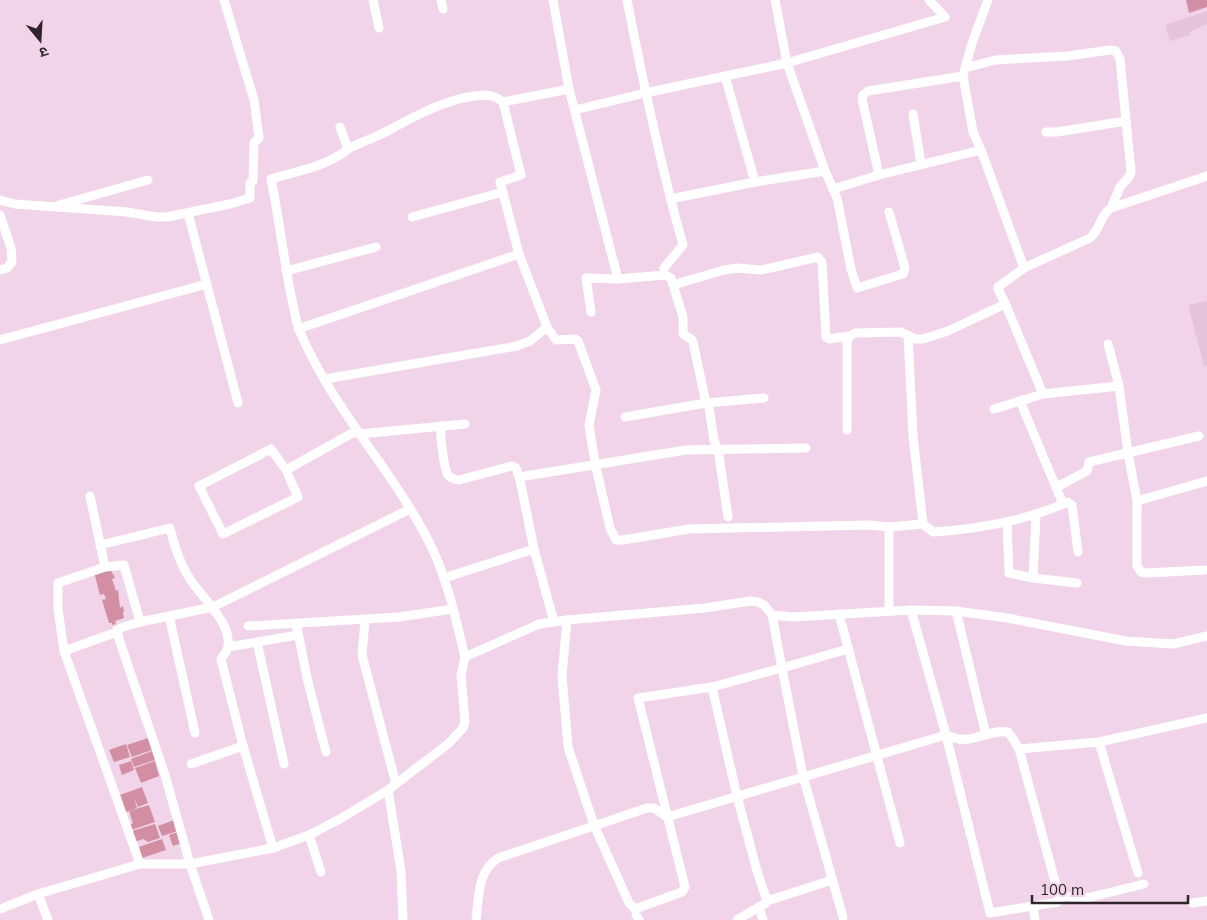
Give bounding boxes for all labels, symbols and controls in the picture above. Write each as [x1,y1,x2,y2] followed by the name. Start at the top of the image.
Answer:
[15,15,65,65] north arrow
[37,43,51,62] text: उ
[1032,872,1188,904] scale bar
[1040,880,1084,899] text: 100 m

